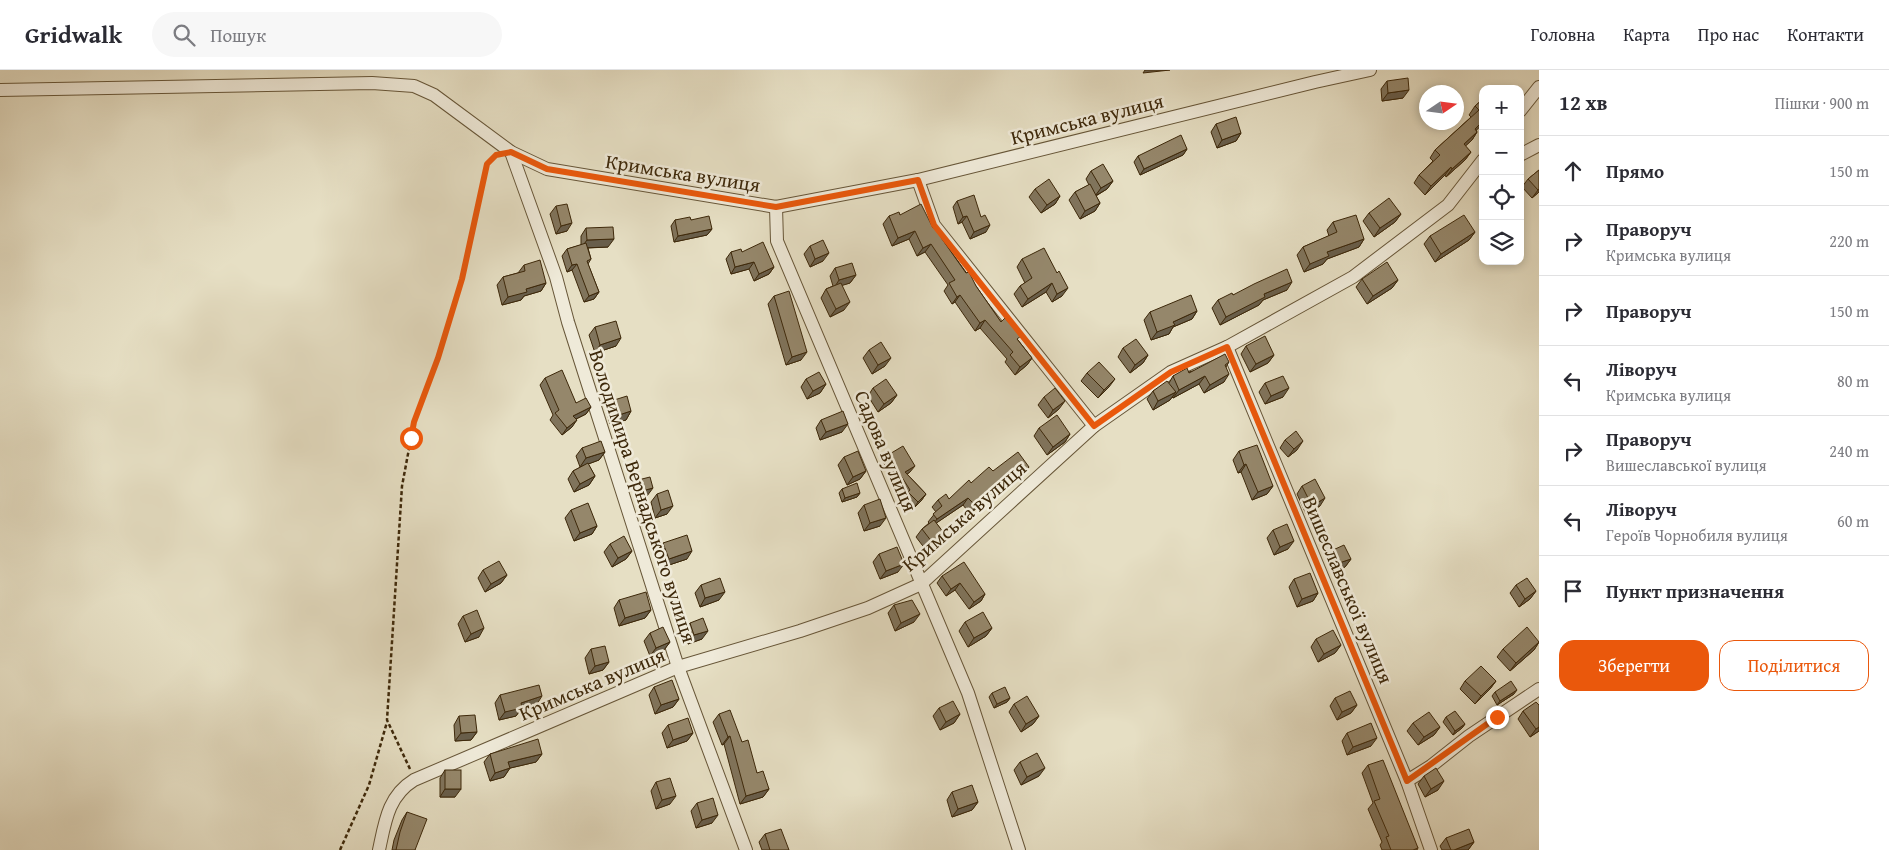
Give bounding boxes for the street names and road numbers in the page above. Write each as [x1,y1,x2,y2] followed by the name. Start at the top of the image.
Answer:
[1008,86,1166,151] street label: Кримська вулиця
[604,146,763,199] street label: Кримська вулиця
[582,346,705,646] street label: Володимира Вернадського вулиця
[848,386,925,516] street label: Садова вулиця
[895,453,1032,578] street label: Кримська вулиця
[1296,492,1401,688] street label: Вишеславської вулиця
[514,640,669,727] street label: Кримська вулиця

